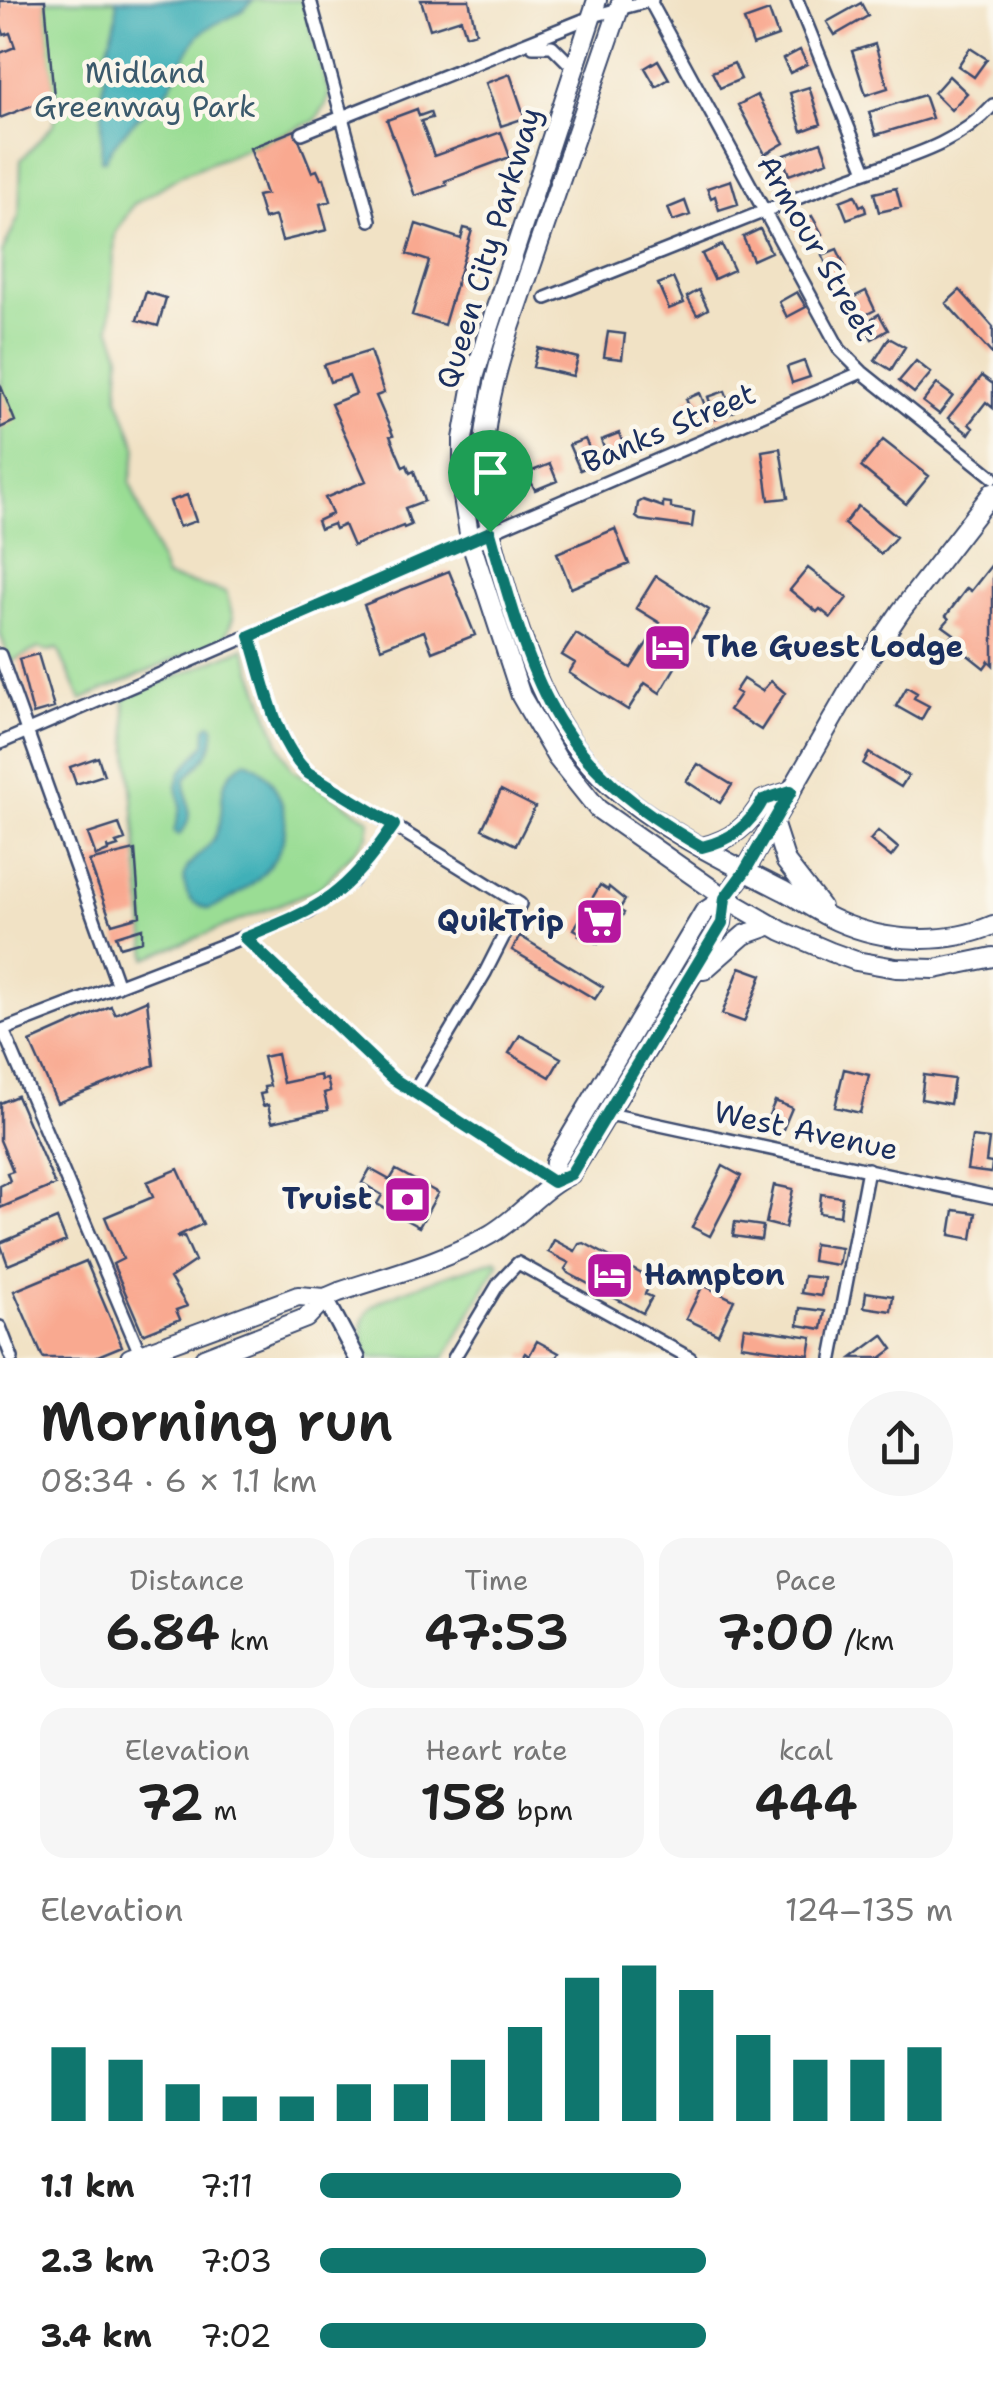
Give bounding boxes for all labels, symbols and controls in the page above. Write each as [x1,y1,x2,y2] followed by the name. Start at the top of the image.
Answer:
[34,52,256,127] park label: Midland Greenway Park
[426,102,551,394] street label: Queen City Parkway
[748,147,887,348] street label: Armour Street
[576,373,762,482] street label: Banks Street
[448,430,533,533] pin
[463,445,518,500] icon: arrive
[641,621,693,673] hotel icon: The Guest Lodge
[702,626,964,667] place label: The Guest Lodge
[573,895,625,947] supermarket icon: QuikTrip
[437,900,564,941] place label: QuikTrip
[710,1091,902,1170] street label: West Avenue
[381,1173,433,1225] bank icon: Truist
[282,1178,372,1219] place label: Truist
[583,1249,635,1301] hotel icon: Hampton
[644,1254,785,1295] place label: Hampton
[40,1384,393,1458] text: Morning run
[848,1391,953,1496] button: share
[40,1459,317,1502] text: 08:34 · 6 × 1.1 km
[130,1561,245,1599] text: Distance
[464,1561,529,1599] text: Time
[775,1561,837,1599] text: Pace
[105,1599,220,1666] text: 6.84
[424,1599,569,1666] text: 47:53
[717,1599,835,1666] text: 7:00
[220,1621,269,1659] text: km
[835,1621,894,1659] text: /km
[125,1731,250,1769] text: Elevation
[425,1731,568,1769] text: Heart rate
[779,1731,833,1769] text: kcal
[137,1769,204,1836] text: 72
[420,1769,507,1836] text: 158
[754,1769,858,1836] text: 444
[204,1791,237,1829] text: m
[507,1791,573,1829] text: bpm
[40,1888,183,1931] text: Elevation
[785,1888,953,1931] text: 124–135 m
[40,2164,135,2207] text: 1.1 km
[200,2164,253,2207] text: 7:11
[40,2239,154,2282] text: 2.3 km
[200,2239,272,2282] text: 7:03
[40,2314,152,2357] text: 3.4 km
[200,2314,272,2357] text: 7:02

